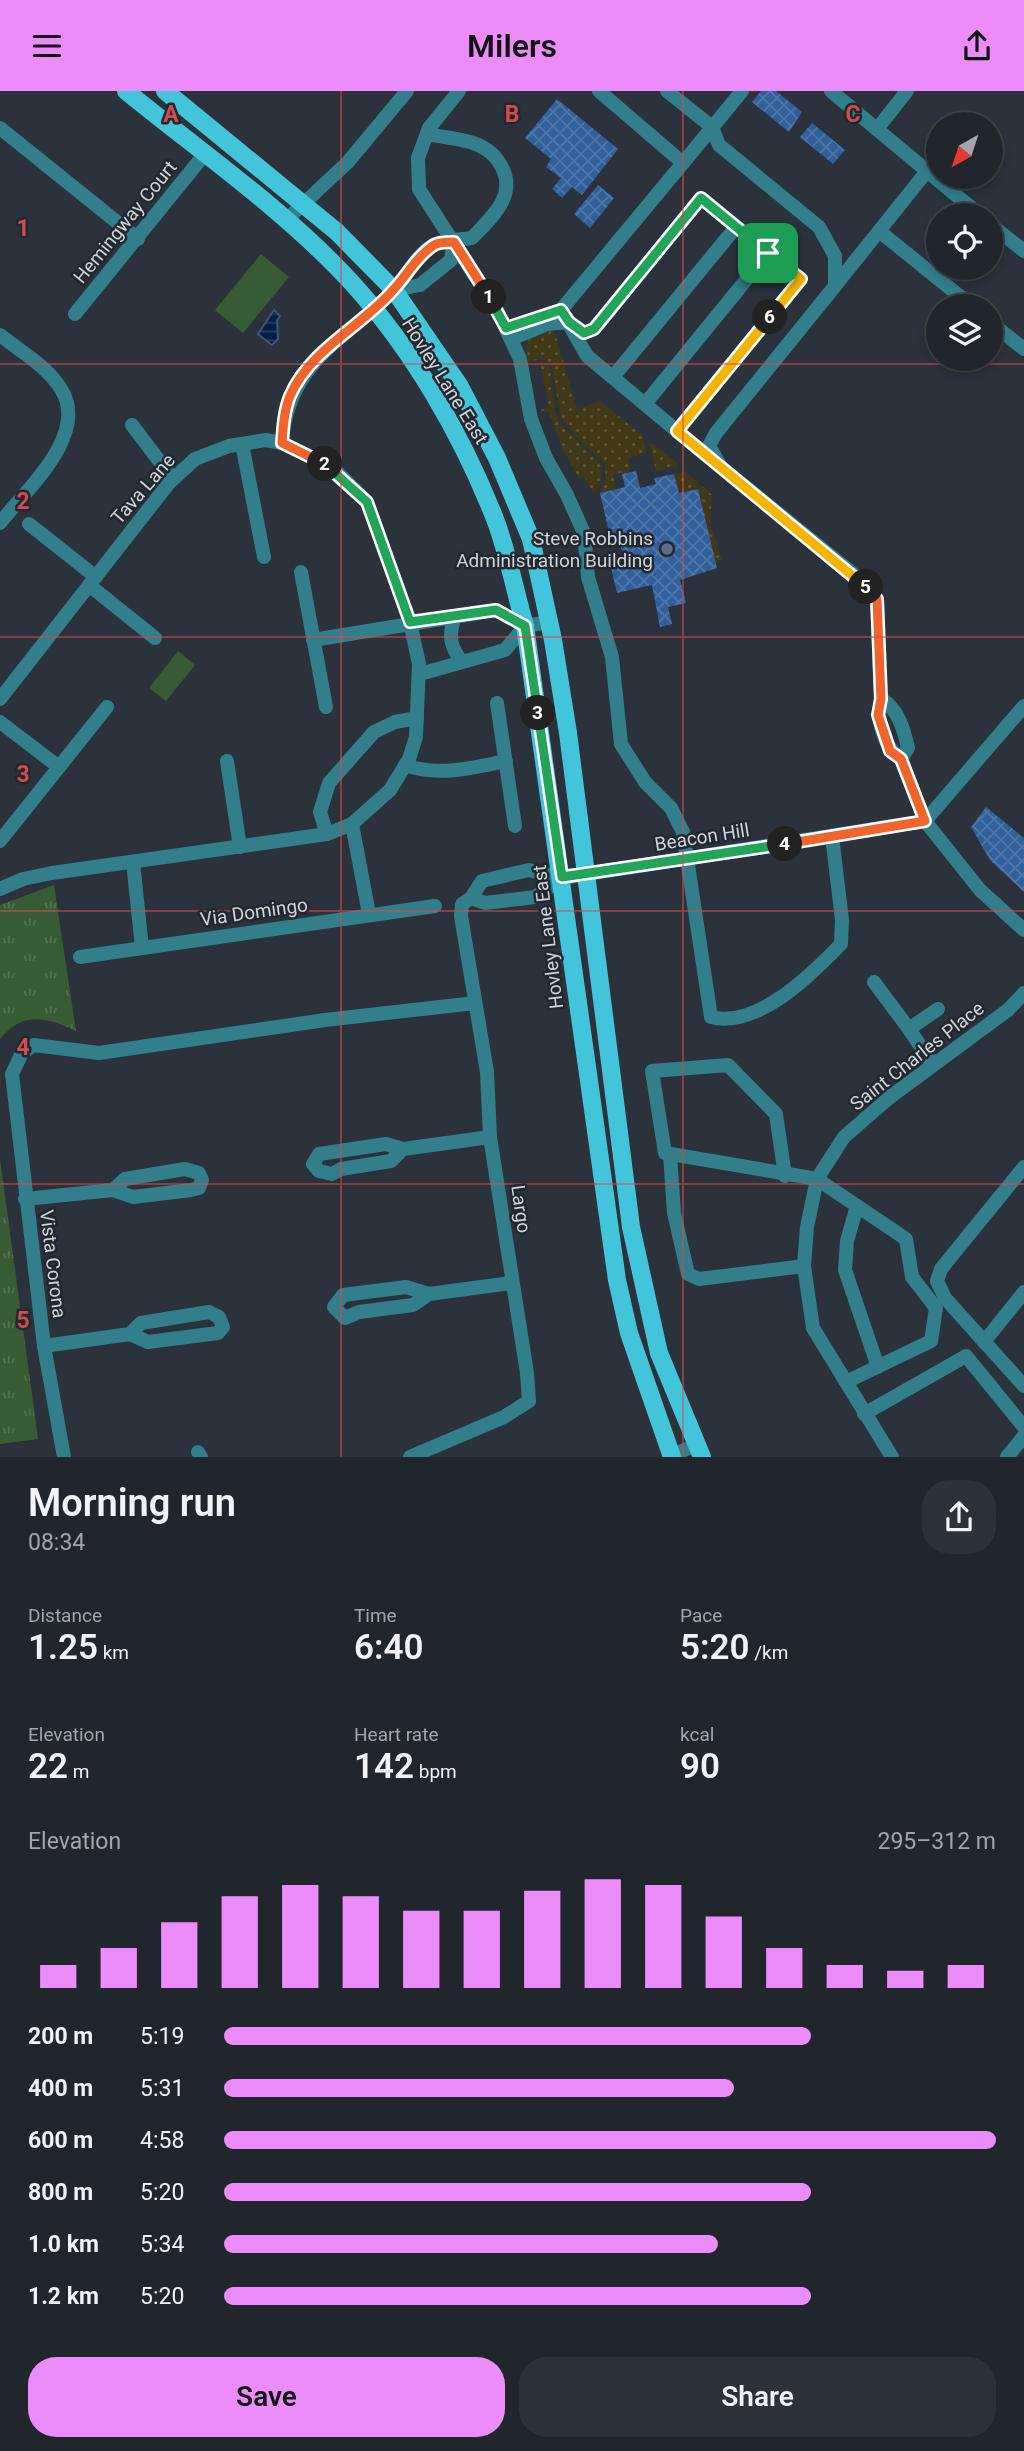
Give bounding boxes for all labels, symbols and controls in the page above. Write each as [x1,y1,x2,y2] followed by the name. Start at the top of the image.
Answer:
[28,27,66,65] icon: menu
[467,27,557,65] text: Milers
[958,27,996,65] icon: share
[163,101,179,128] text: A
[505,101,519,128] text: B
[845,101,861,128] text: C
[926,112,1003,189] north arrow
[926,112,1003,371] map controls
[69,156,181,288] street label: Hemingway Court
[926,203,1003,280] button: locate
[16,215,30,242] text: 1
[738,223,798,283] pin
[749,234,787,272] icon: arrive
[472,279,506,315] pin: 1
[483,285,494,308] text: 1
[926,294,1003,371] button: layers
[752,299,788,335] pin: 6
[764,305,775,328] text: 6
[397,314,493,448] street label: Hovley Lane East
[308,447,342,481] pin: 2
[106,449,180,529] street label: Tava Lane
[319,452,330,475] text: 2
[16,488,30,515] text: 2
[456,527,653,572] place label: Steve Robbins Administration Building
[659,541,675,557] marker: Steve Robbins Administration Building
[848,569,884,605] pin: 5
[860,575,871,598] text: 5
[520,695,556,731] pin: 3
[532,701,543,724] text: 3
[16,761,30,788] text: 3
[653,818,751,856] street label: Beacon Hill
[768,827,802,861] pin: 4
[779,832,790,855] text: 4
[528,864,568,1010] street label: Hovley Lane East
[199,893,309,931] street label: Via Domingo
[846,997,988,1115] street label: Saint Charles Place
[16,1034,30,1061] text: 4
[506,1183,536,1235] street label: Largo
[35,1209,71,1319] street label: Vista Corona
[16,1307,30,1334] text: 5
[922,1480,996,1554] button: share
[28,1481,236,1525] text: Morning run
[28,1529,85,1556] text: 08:34
[28,1604,102,1627] text: Distance
[354,1604,397,1627] text: Time
[680,1604,722,1627] text: Pace
[28,1627,98,1668] text: 1.25
[354,1627,424,1668] text: 6:40
[680,1627,750,1668] text: 5:20
[98,1641,129,1664] text: km
[750,1641,788,1664] text: /km
[28,1723,105,1746] text: Elevation
[354,1723,439,1746] text: Heart rate
[680,1723,714,1746] text: kcal
[28,1746,68,1787] text: 22
[354,1746,414,1787] text: 142
[680,1746,720,1787] text: 90
[68,1760,89,1783] text: m
[414,1760,457,1783] text: bpm
[28,1828,121,1855] text: Elevation
[877,1828,996,1855] text: 295–312 m
[28,2023,93,2050] text: 200 m
[140,2023,184,2050] text: 5:19
[28,2075,93,2102] text: 400 m
[140,2075,184,2102] text: 5:31
[28,2127,93,2154] text: 600 m
[140,2127,184,2154] text: 4:58
[28,2179,93,2206] text: 800 m
[140,2179,184,2206] text: 5:20
[28,2231,99,2258] text: 1.0 km
[140,2231,184,2258] text: 5:34
[28,2283,99,2310] text: 1.2 km
[140,2283,184,2310] text: 5:20
[28,2357,505,2437] button: Save
[519,2357,996,2437] button: Share

